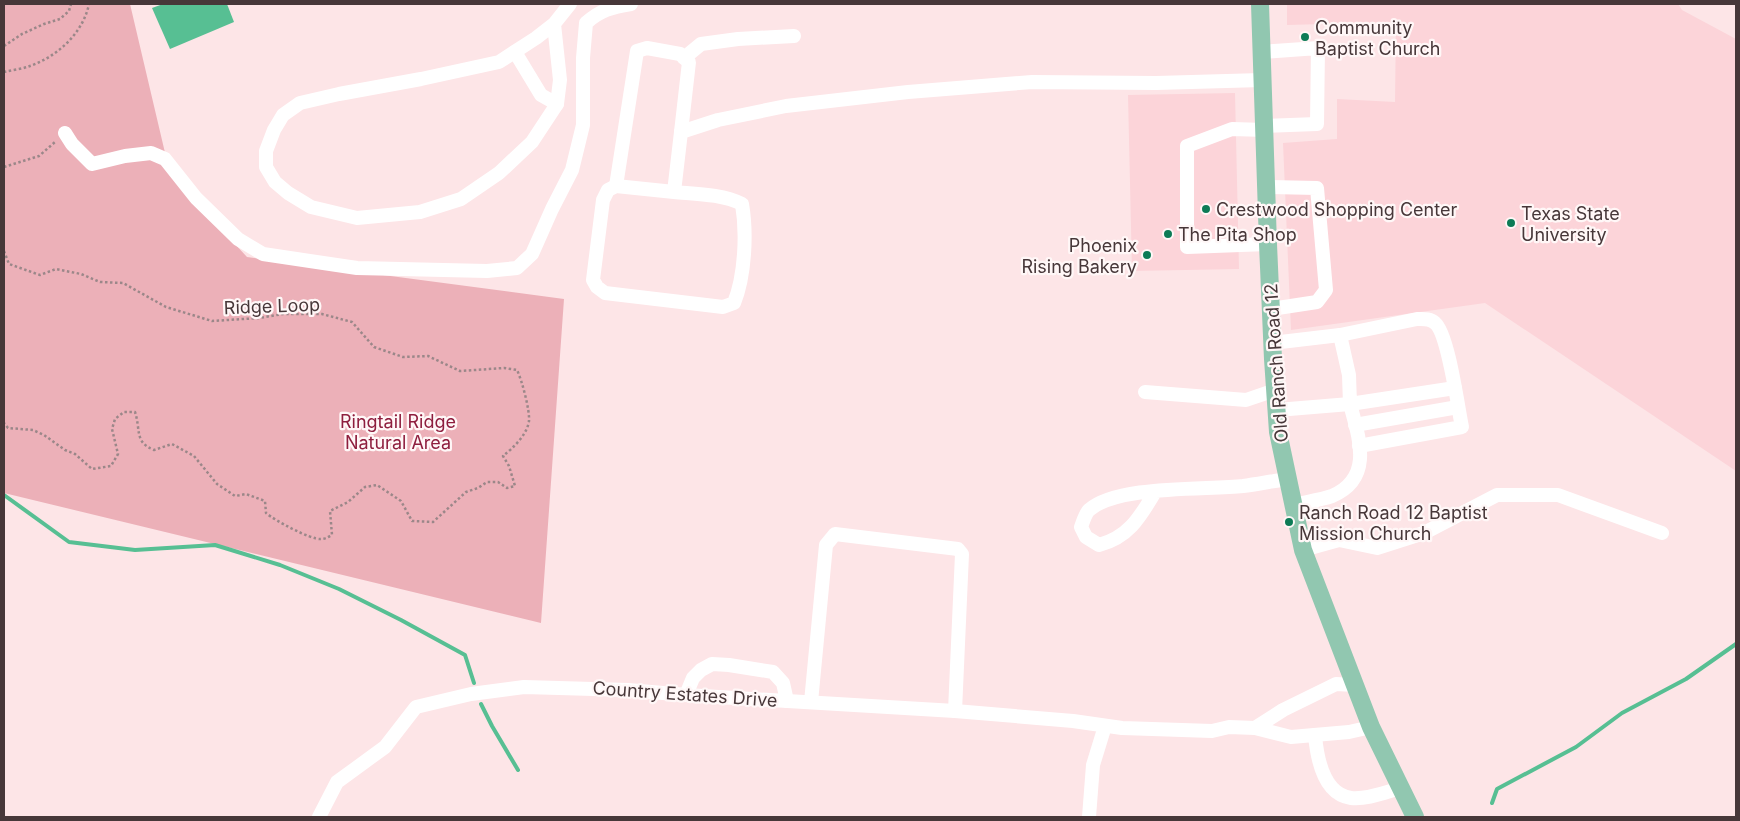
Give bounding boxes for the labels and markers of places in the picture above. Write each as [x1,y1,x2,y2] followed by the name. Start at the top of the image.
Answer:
[1315,17,1440,59] place label: Community Baptist Church
[1299,31,1311,43] marker: Community Baptist Church
[1216,199,1457,220] place label: Crestwood Shopping Center
[1200,203,1212,215] marker: Crestwood Shopping Center
[1521,203,1620,245] place label: Texas State University
[1505,217,1517,229] marker: Texas State University
[1178,224,1297,245] place label: The Pita Shop
[1162,228,1174,240] marker: The Pita Shop
[1021,235,1137,277] place label: Phoenix Rising Bakery
[1141,249,1153,261] marker: Phoenix Rising Bakery
[1299,502,1488,544] place label: Ranch Road 12 Baptist Mission Church
[1283,516,1295,528] marker: Ranch Road 12 Baptist Mission Church

